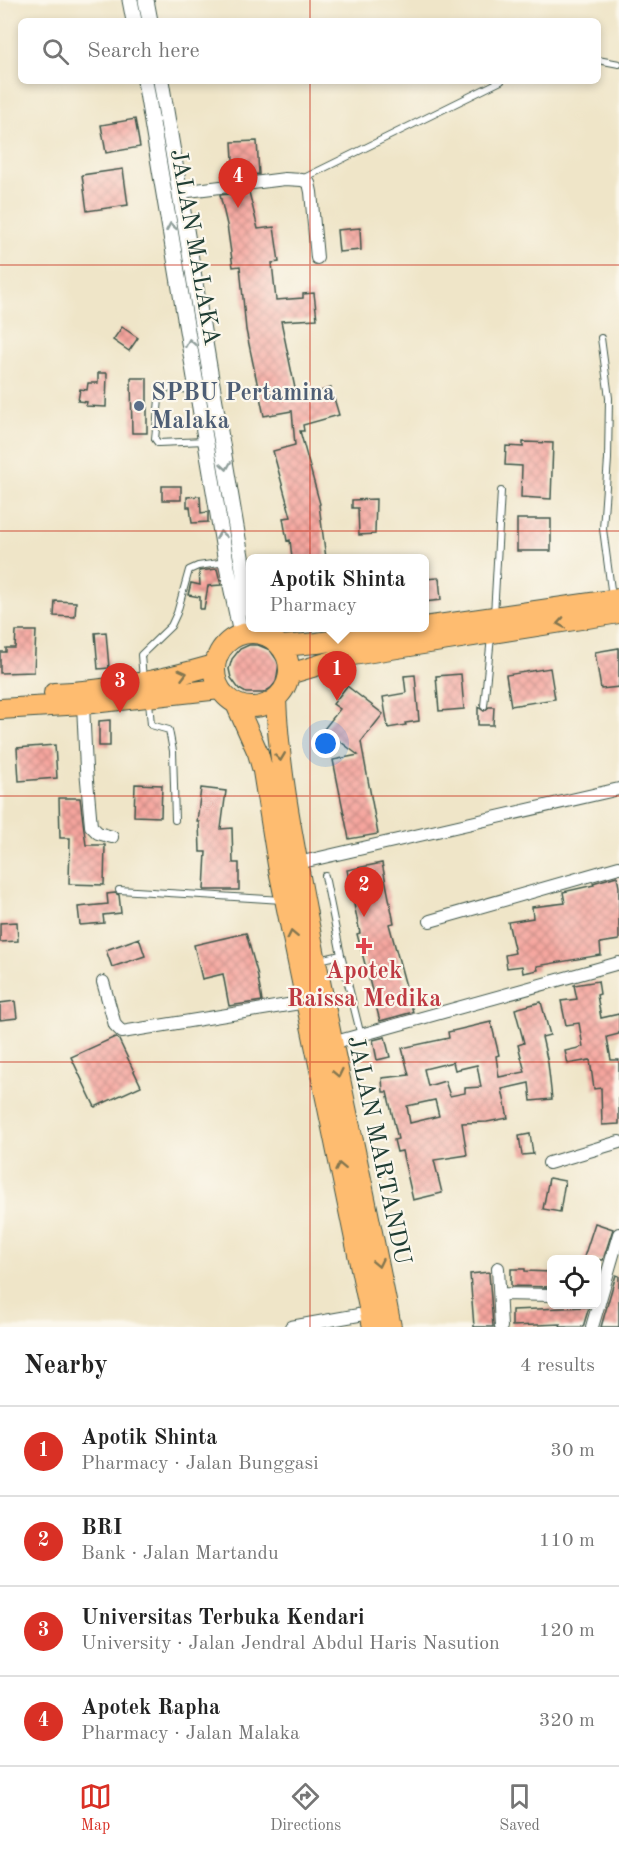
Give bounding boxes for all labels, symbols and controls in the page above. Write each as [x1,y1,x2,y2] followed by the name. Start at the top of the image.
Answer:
[18,18,601,84] search box
[39,35,72,68] icon: search
[87,40,200,62] text: Search here
[165,147,223,347] street label: JALAN MALAKA
[218,158,258,208] pin: 4
[165,223,177,232] one-way arrow
[184,338,197,348] one-way arrow
[151,382,335,434] place label: SPBU Pertamina Malaka
[132,399,146,413] marker: SPBU Pertamina Malaka
[219,461,231,470] one-way arrow
[216,531,228,540] one-way arrow
[246,554,429,632] popup
[269,569,406,591] text: Apotik Shinta
[269,596,357,616] text: Pharmacy
[557,616,566,628] one-way arrow
[318,652,356,701] pin: 1
[100,664,140,713] pin: 3
[178,669,188,682] one-way arrow
[311,729,340,758] your location
[273,752,285,762] one-way arrow
[344,868,384,917] pin: 2
[286,930,299,940] one-way arrow
[357,939,371,953] marker: Apotek Raissa Medika
[287,960,441,1012] place label: Apotek Raissa Medika
[342,1034,414,1267] street label: JALAN MARTANDU
[331,1067,344,1077] one-way arrow
[334,1162,347,1172] one-way arrow
[547,1255,601,1309] map controls
[547,1255,601,1309] button: locate
[371,1258,384,1268] one-way arrow
[24,1353,108,1379] text: Nearby
[520,1356,595,1376] text: 4 results
[81,1427,218,1449] text: Apotik Shinta
[38,1441,49,1461] text: 1
[550,1441,595,1461] text: 30 m
[81,1454,319,1474] text: Pharmacy · Jalan Bunggasi
[81,1517,122,1539] text: BRI
[38,1531,49,1551] text: 2
[539,1531,595,1551] text: 110 m
[81,1544,279,1564] text: Bank · Jalan Martandu
[81,1607,365,1629] text: Universitas Terbuka Kendari
[38,1621,49,1641] text: 3
[539,1621,595,1641] text: 120 m
[81,1634,500,1654] text: University · Jalan Jendral Abdul Haris Nasution
[81,1697,220,1719] text: Apotek Rapha
[38,1711,49,1731] text: 4
[539,1711,595,1731] text: 320 m
[81,1724,300,1744] text: Pharmacy · Jalan Malaka
[79,1780,112,1836] tab: Map
[270,1780,341,1836] tab: Directions
[499,1780,540,1836] tab: Saved

